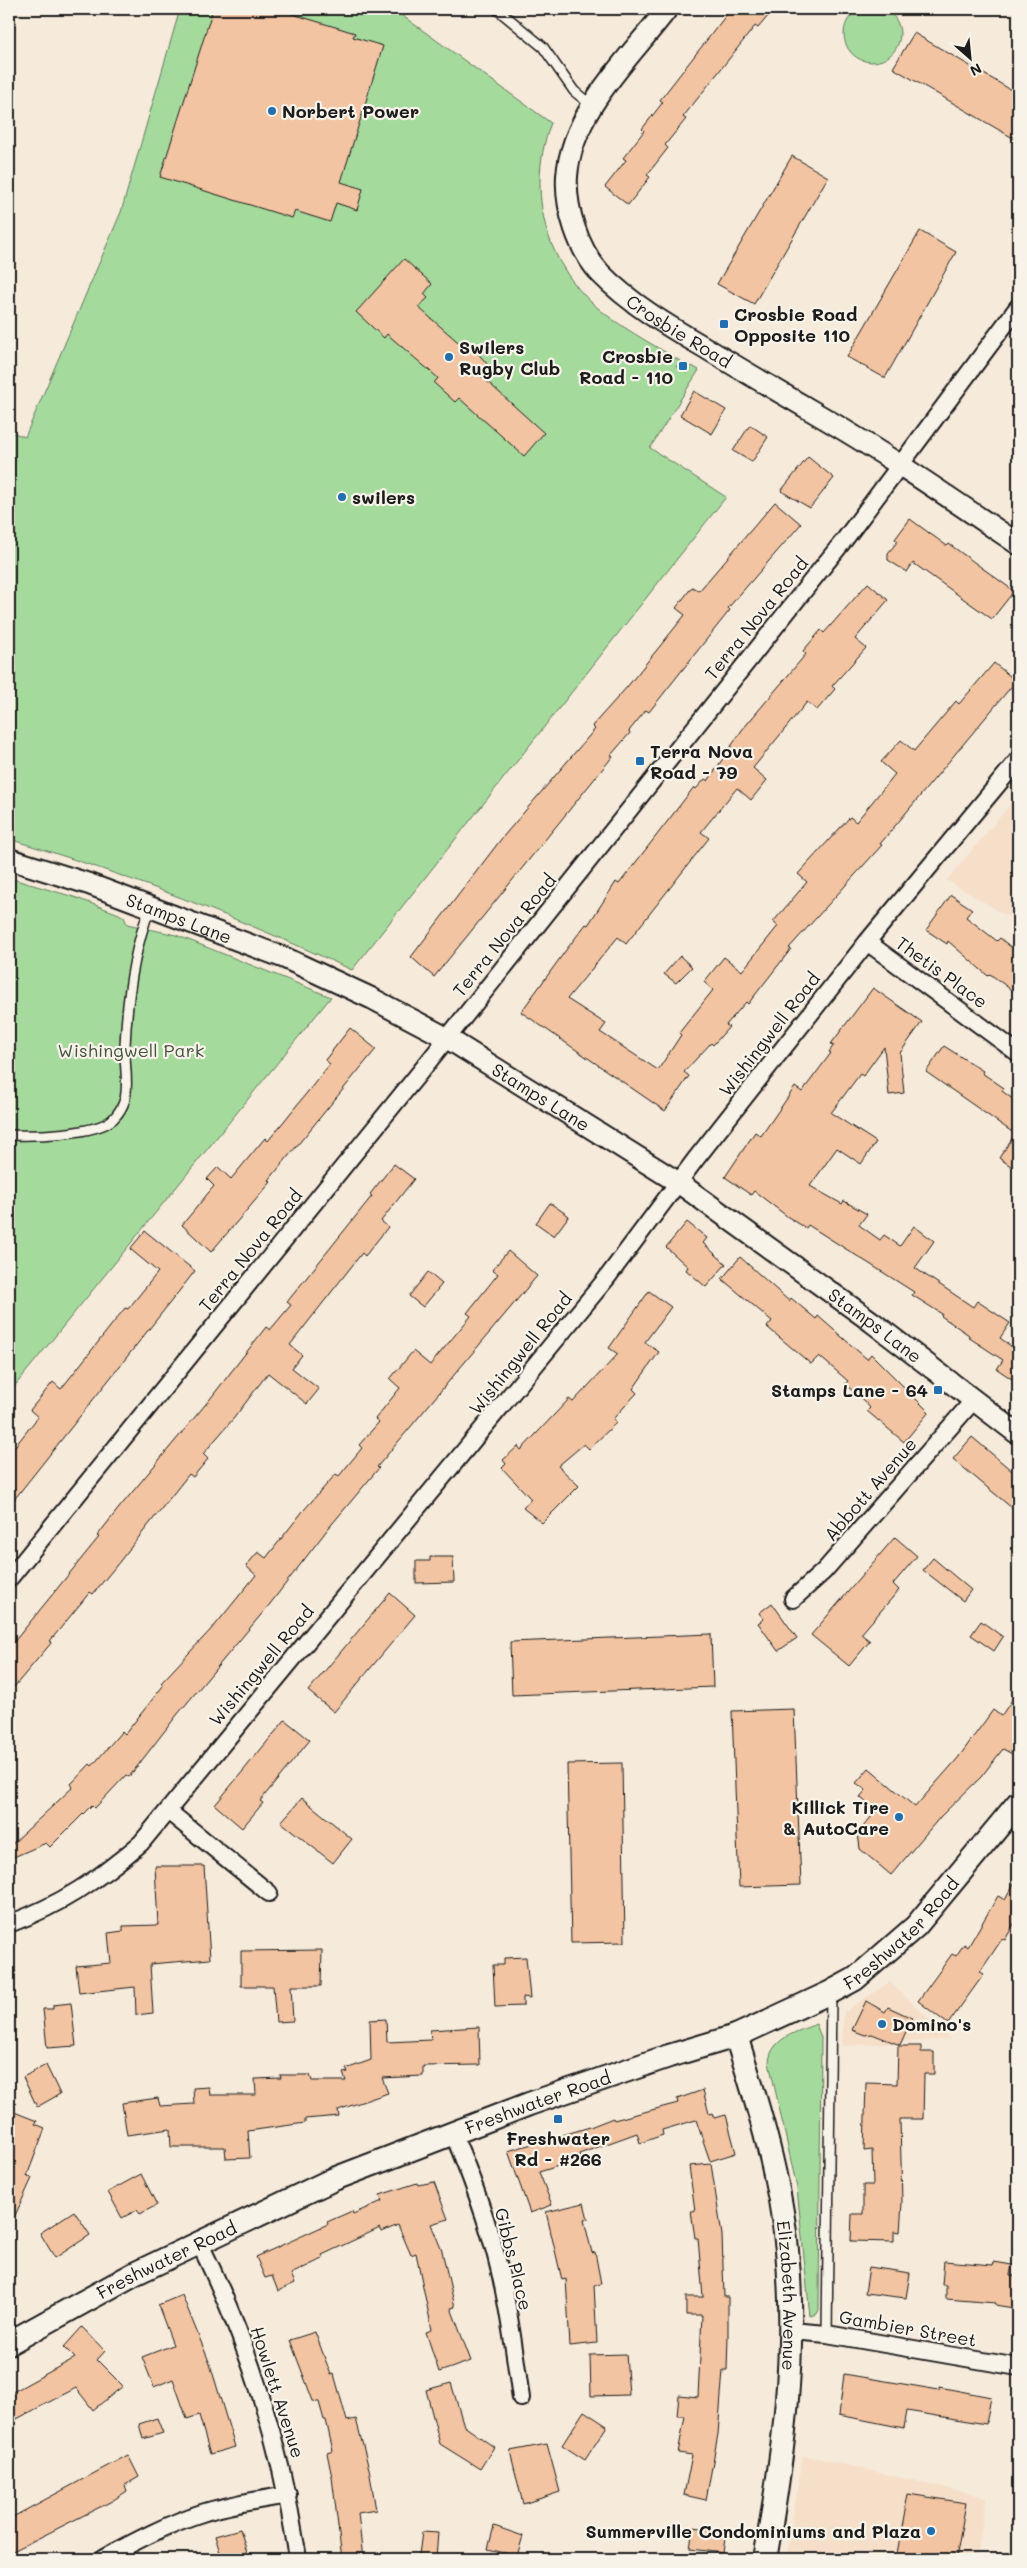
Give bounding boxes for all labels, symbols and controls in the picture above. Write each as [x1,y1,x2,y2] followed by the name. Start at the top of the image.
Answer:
[944,32,994,82] north arrow
[967,59,985,81] text: N
[282,99,419,123] place label: Norbert Power
[266,105,278,117] marker: Norbert Power
[621,289,736,373] street label: Crosbie Road
[734,302,857,347] place label: Crosbie Road Opposite 110
[718,318,730,330] marker: Crosbie Road Opposite 110
[459,335,560,380] place label: Swilers Rugby Club
[579,344,673,389] place label: Crosbie Road - 110
[443,351,455,363] marker: Swilers Rugby Club
[677,360,689,372] marker: Crosbie Road - 110
[352,485,415,509] place label: swilers
[336,491,348,503] marker: swilers
[699,552,813,684] street label: Terra Nova Road
[650,739,753,784] place label: Terra Nova Road - 79
[634,755,646,767] marker: Terra Nova Road - 79
[447,869,561,1001] street label: Terra Nova Road
[123,887,235,949] street label: Stamps Lane
[891,931,993,1013] street label: Thetis Place
[713,967,825,1101] street label: Wishingwell Road
[58,1038,204,1062] park label: Wishingwell Park
[488,1057,595,1136] street label: Stamps Lane
[193,1184,307,1316] street label: Terra Nova Road
[824,1282,927,1368] street label: Stamps Lane
[463,1287,577,1419] street label: Wishingwell Road
[771,1378,928,1402] place label: Stamps Lane - 64
[932,1384,944,1396] marker: Stamps Lane - 64
[818,1432,922,1546] street label: Abbott Avenue
[203,1599,319,1731] street label: Wishingwell Road
[783,1795,889,1840] place label: Killick Tire & AutoCare
[893,1811,905,1823] marker: Killick Tire & AutoCare
[839,1872,964,1995] street label: Freshwater Road
[892,2012,971,2036] place label: Domino's
[876,2018,888,2030] marker: Domino's
[462,2065,614,2139] street label: Freshwater Road
[552,2113,564,2125] marker: Freshwater Rd - #266
[506,2126,610,2171] place label: Freshwater Rd - #266
[490,2205,538,2313] street label: Gibbs Place
[92,2215,240,2304] street label: Freshwater Road
[772,2219,802,2371] street label: Elizabeth Avenue
[837,2304,979,2352] street label: Gambier Street
[245,2323,311,2461] street label: Howlett Avenue
[585,2519,921,2543] place label: Summerville Condominiums and Plaza
[925,2525,937,2537] marker: Summerville Condominiums and Plaza

